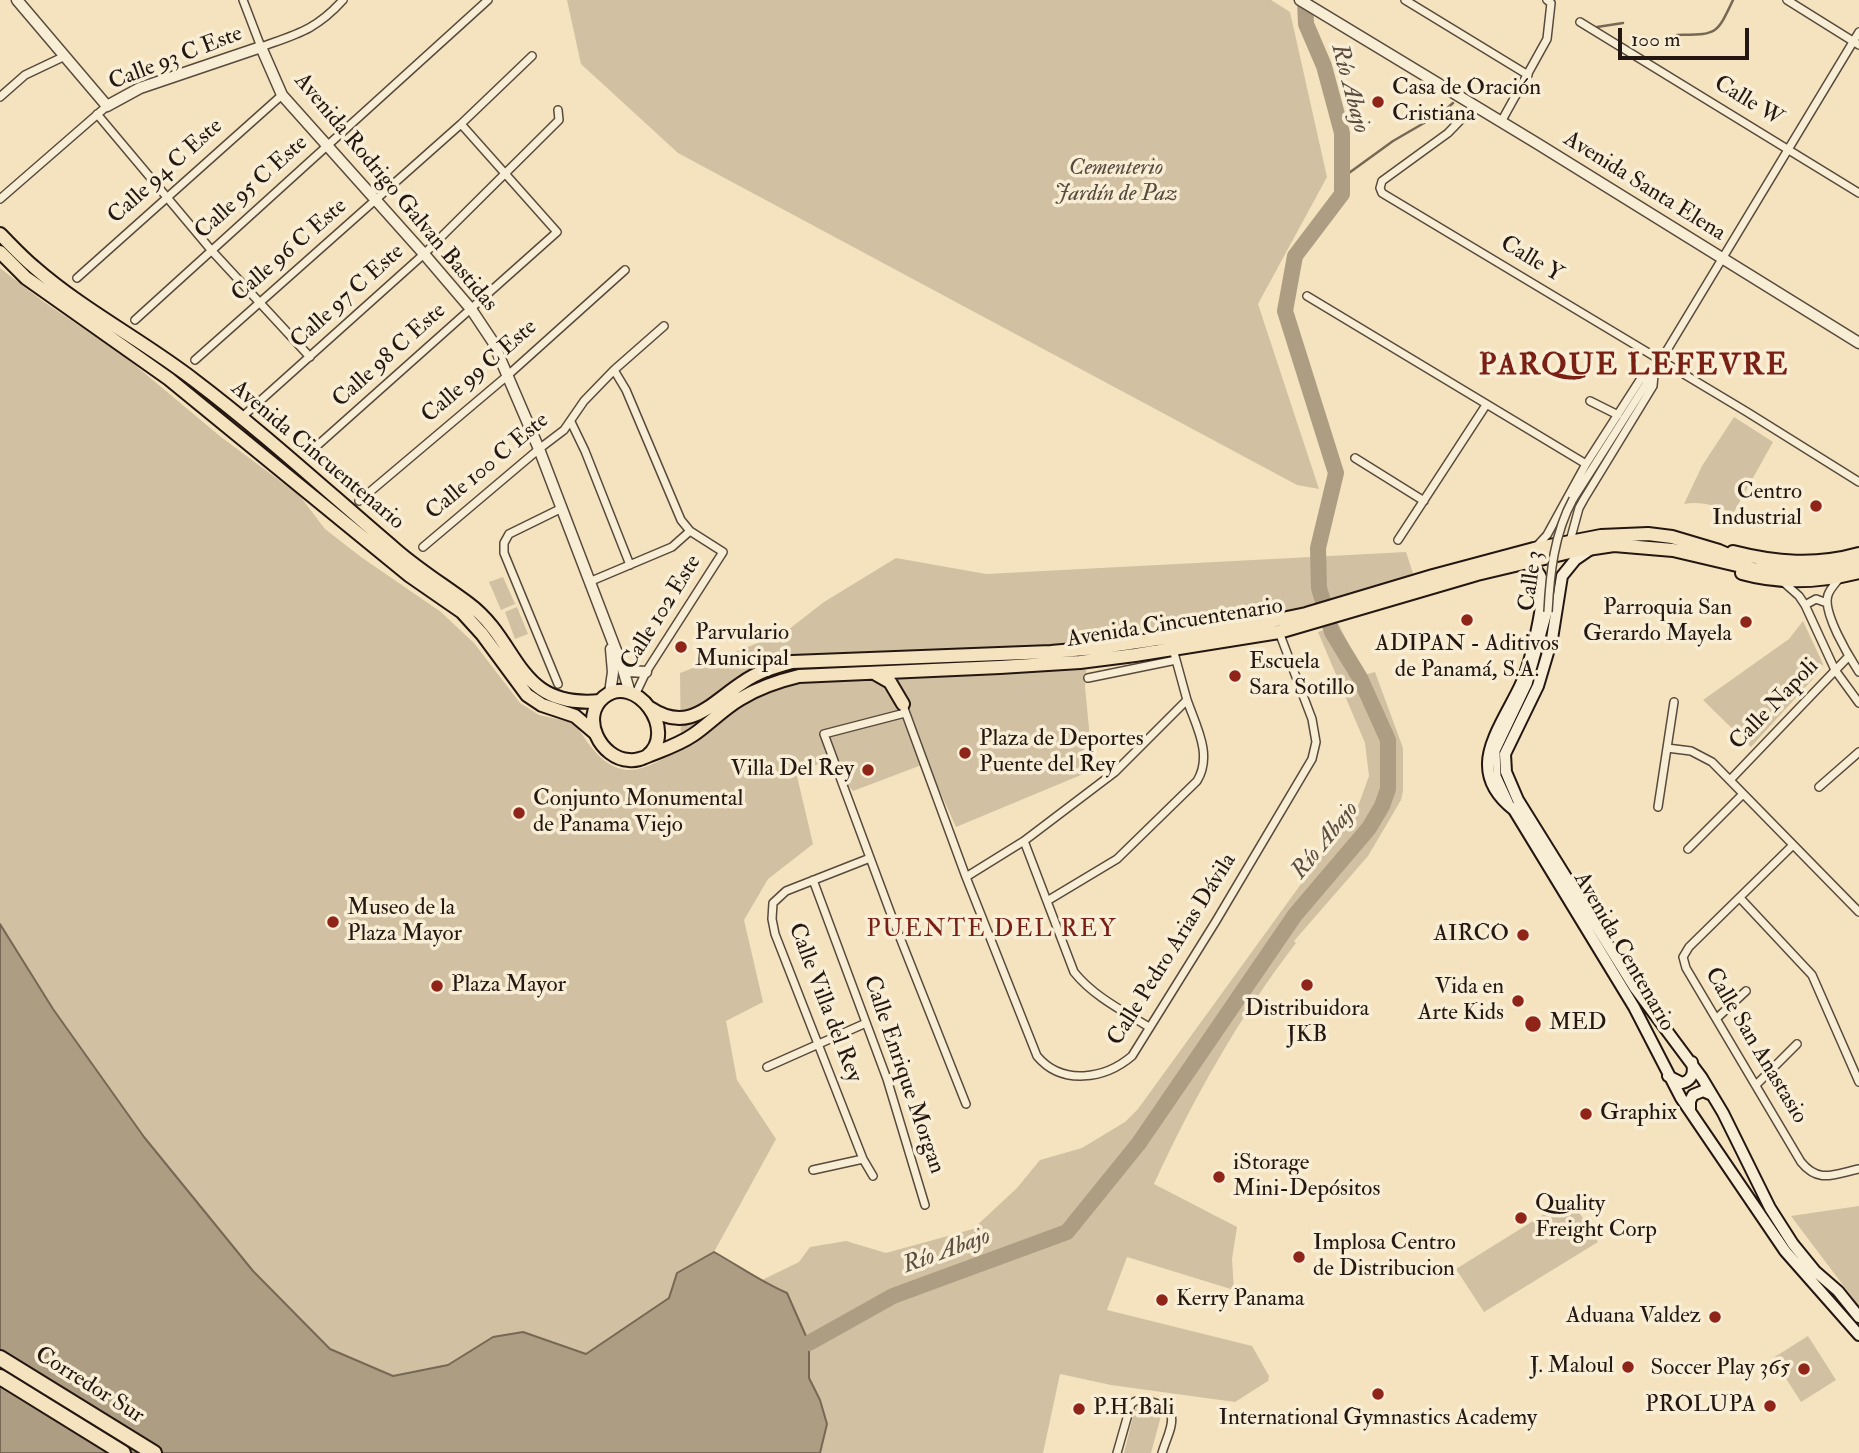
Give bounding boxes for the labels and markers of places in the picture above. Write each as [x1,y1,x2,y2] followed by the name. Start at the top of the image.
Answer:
[1392,75,1541,129] place label: Casa de Oración Cristiana
[1370,94,1386,110] marker: Casa de Oración Cristiana
[1712,479,1802,533] place label: Centro Industrial
[1808,498,1824,514] marker: Centro Industrial
[1583,595,1732,649] place label: Parroquia San Gerardo Mayela
[1459,612,1475,628] marker: ADIPAN - Aditivos de Panamá, S.A.
[1738,614,1754,630] marker: Parroquia San Gerardo Mayela
[695,620,789,674] place label: Parvulario Municipal
[1375,631,1559,685] place label: ADIPAN - Aditivos de Panamá, S.A.
[673,639,689,655] marker: Parvulario Municipal
[1249,649,1354,703] place label: Escuela Sara Sotillo
[1227,668,1243,684] marker: Escuela Sara Sotillo
[979,726,1144,780] place label: Plaza de Deportes Puente del Rey
[957,745,973,761] marker: Plaza de Deportes Puente del Rey
[730,756,854,784] place label: Villa Del Rey
[860,762,876,778] marker: Villa Del Rey
[533,786,743,840] place label: Conjunto Monumental de Panama Viejo
[511,805,527,821] marker: Conjunto Monumental de Panama Viejo
[347,895,462,949] place label: Museo de la Plaza Mayor
[325,914,341,930] marker: Museo de la Plaza Mayor
[1433,921,1509,949] place label: AIRCO
[1515,927,1531,943] marker: AIRCO
[451,972,566,1000] place label: Plaza Mayor
[1418,974,1504,1028] place label: Vida en Arte Kids
[1299,977,1315,993] marker: Distribuidora JKB
[429,978,445,994] marker: Plaza Mayor
[1510,993,1526,1009] marker: Vida en Arte Kids
[1245,996,1369,1050] place label: Distribuidora JKB
[1549,1010,1607,1038] place label: MED
[1523,1014,1543,1034] marker: MED
[1600,1100,1677,1128] place label: Graphix
[1578,1106,1594,1122] marker: Graphix
[1233,1150,1380,1204] place label: iStorage Mini-Depósitos
[1211,1169,1227,1185] marker: iStorage Mini-Depósitos
[1535,1191,1657,1245] place label: Quality Freight Corp
[1513,1210,1529,1226] marker: Quality Freight Corp
[1313,1230,1456,1284] place label: Implosa Centro de Distribucion
[1291,1249,1307,1265] marker: Implosa Centro de Distribucion
[1176,1286,1304,1314] place label: Kerry Panama
[1154,1292,1170,1308] marker: Kerry Panama
[1566,1303,1701,1331] place label: Aduana Valdez
[1707,1309,1723,1325] marker: Aduana Valdez
[1530,1353,1614,1381] place label: J. Maloul
[1651,1355,1790,1383] place label: Soccer Play 365
[1620,1359,1636,1375] marker: J. Maloul
[1796,1361,1812,1377] marker: Soccer Play 365
[1370,1386,1386,1402] marker: International Gymnastics Academy
[1645,1392,1756,1420] place label: PROLUPA
[1093,1395,1174,1423] place label: P.H. Bali
[1762,1398,1778,1414] marker: PROLUPA
[1071,1401,1087,1417] marker: P.H. Bali
[1219,1405,1537,1433] place label: International Gymnastics Academy

